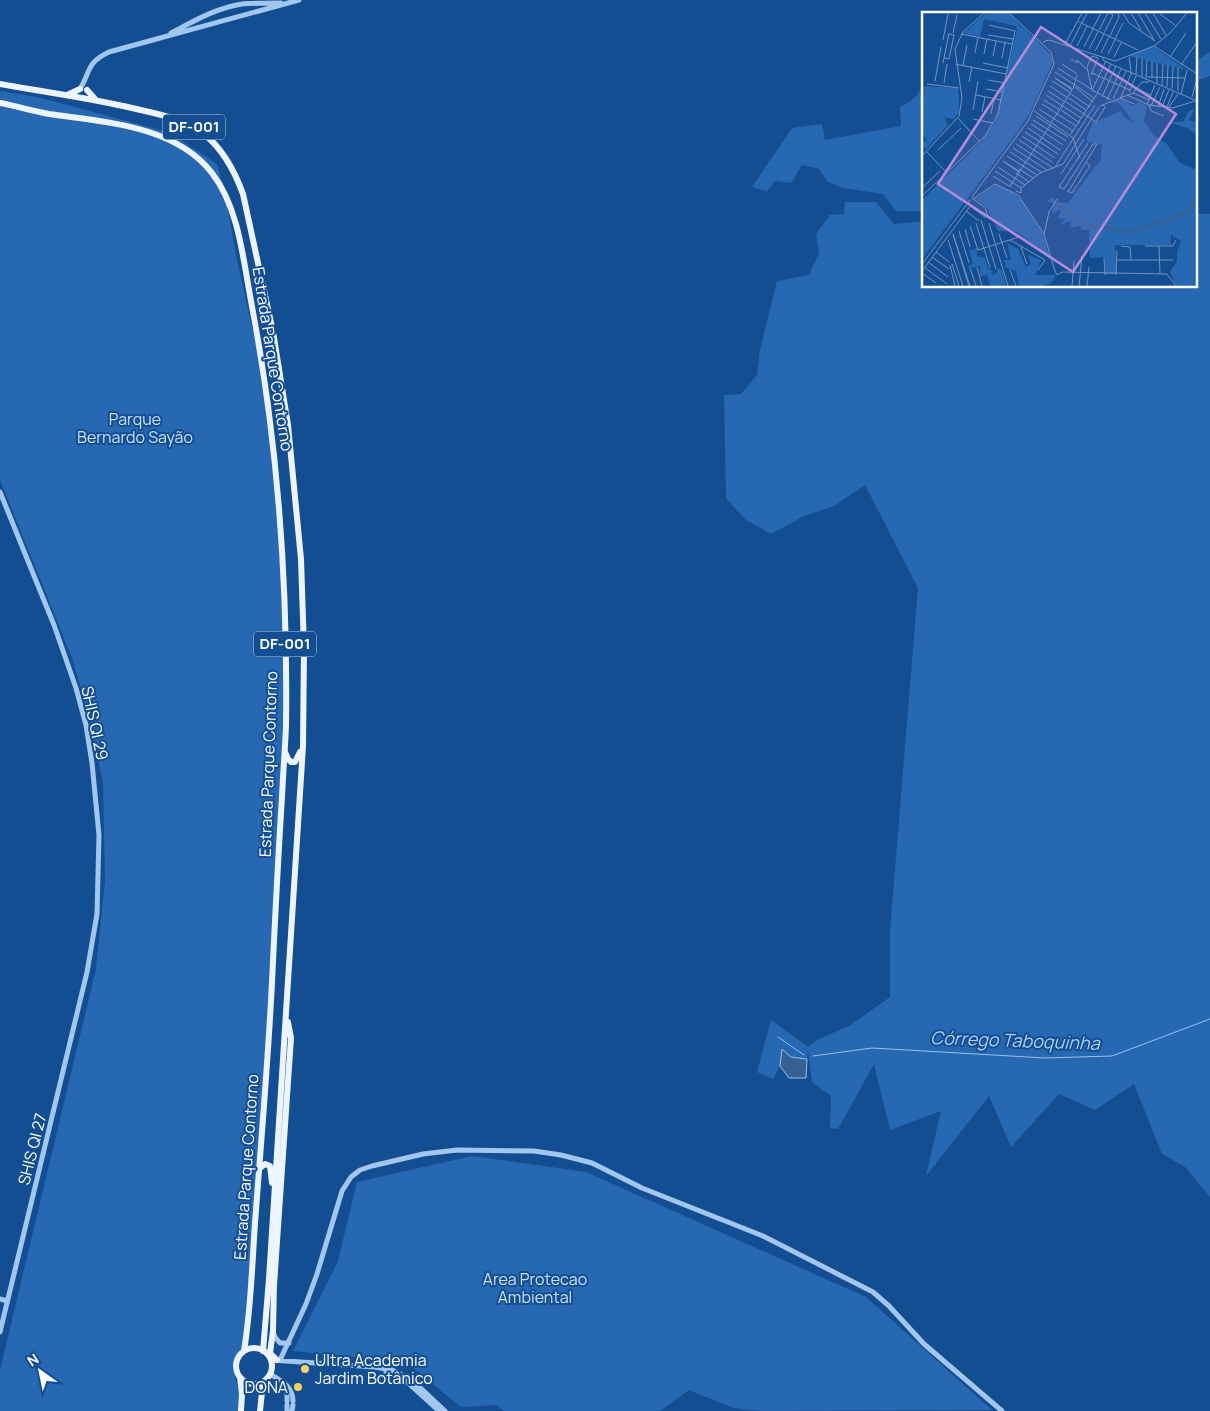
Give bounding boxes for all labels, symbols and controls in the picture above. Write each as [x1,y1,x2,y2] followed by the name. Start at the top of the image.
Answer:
[922,12,1198,288] inset map
[163,114,225,140] road number: DF-001
[248,265,298,453] street label: Estrada Parque Contorno
[77,408,193,448] park label: Parque Bernardo Sayão
[254,632,316,656] road number: DF-001
[254,671,282,857] street label: Estrada Parque Contorno
[76,684,114,762] street label: SHIS QI 29
[930,1025,1101,1055] water label: Córrego Taboquinha
[229,1073,263,1261] street label: Estrada Parque Contorno
[12,1111,52,1187] street label: SHIS QI 27
[483,1268,587,1308] park label: Area Protecao Ambiental
[15,1346,65,1396] north arrow
[23,1349,42,1370] text: N
[315,1349,433,1389] place label: Ultra Academia Jardim Botânico
[299,1363,311,1375] marker: Ultra Academia Jardim Botânico
[245,1376,288,1398] place label: DONA
[292,1381,304,1393] marker: DONA

